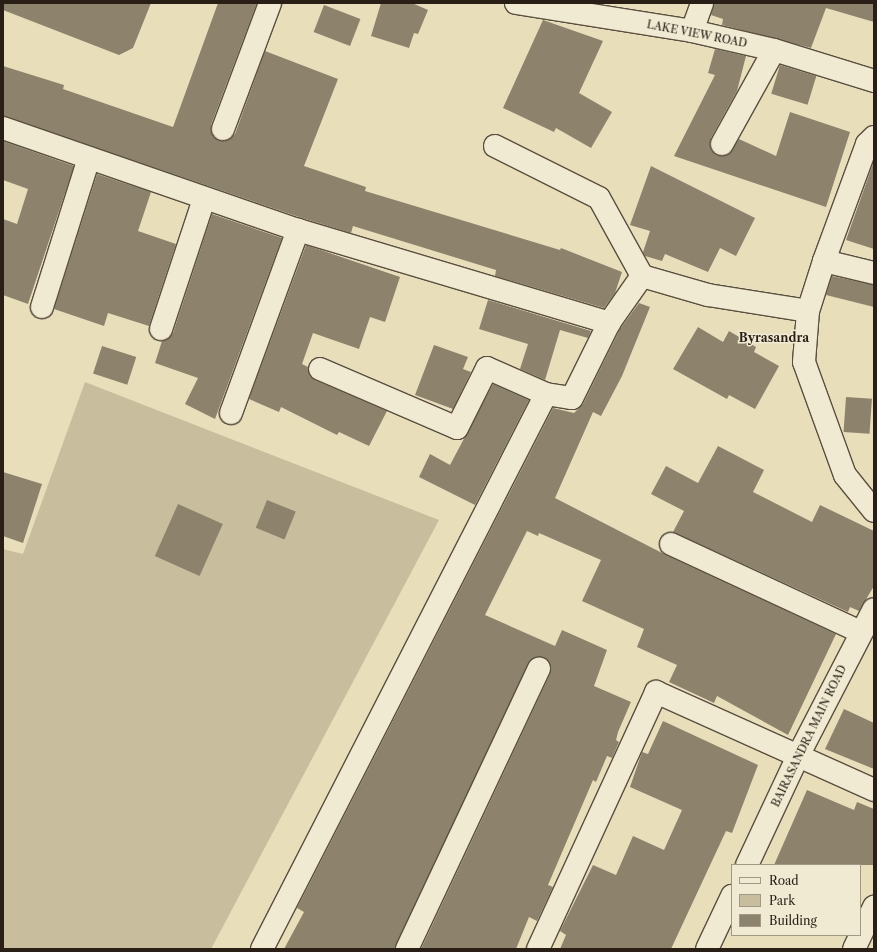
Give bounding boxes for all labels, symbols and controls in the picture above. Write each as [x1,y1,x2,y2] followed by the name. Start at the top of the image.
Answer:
[645,18,749,50] street label: LAKE VIEW ROAD
[739,331,809,345] district label: Byrasandra
[769,663,849,809] street label: BAIRASANDRA MAIN ROAD
[731,864,861,936] legend
[769,873,799,888] text: Road
[769,893,795,908] text: Park
[769,913,817,928] text: Building

